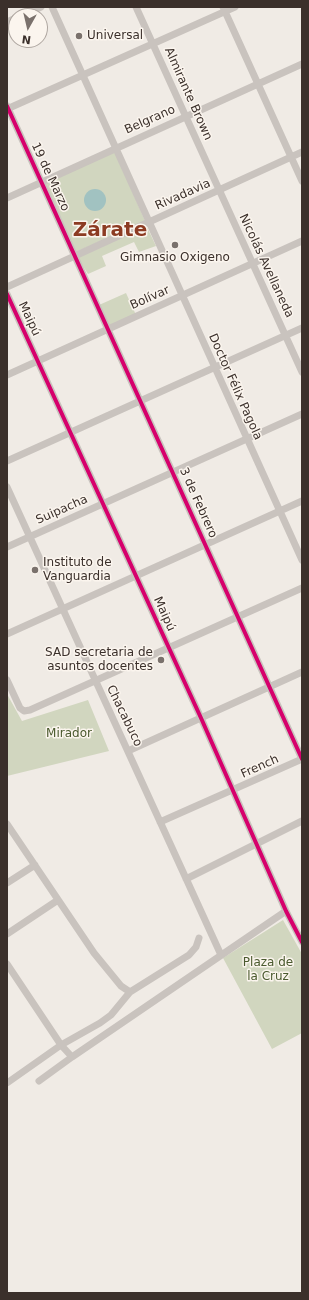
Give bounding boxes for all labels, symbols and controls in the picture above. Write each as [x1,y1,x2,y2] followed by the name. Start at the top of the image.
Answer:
[8,8,48,48] north arrow
[87,29,143,43] place label: Universal
[74,31,84,41] marker: Universal
[21,32,32,46] text: N
[161,45,215,143] street label: Almirante Brown
[122,102,178,138] street label: Belgrano
[28,140,72,214] street label: 19 de Marzo
[153,176,213,214] street label: Rivadavia
[236,212,296,320] street label: Nicolás Avellaneda
[73,219,147,243] district label: Zárate
[170,240,180,250] marker: Gimnasio Oxigeno
[120,251,230,265] place label: Gimnasio Oxigeno
[128,283,172,313] street label: Bolívar
[15,300,43,338] street label: Maipú
[205,332,265,442] street label: Doctor Félix Pagola
[176,466,220,540] street label: 3 de Febrero
[34,492,90,528] street label: Suipacha
[43,556,112,584] place label: Instituto de Vanguardia
[30,565,40,575] marker: Instituto de Vanguardia
[150,595,178,633] street label: Maipú
[45,646,153,674] place label: SAD secretaria de asuntos docentes
[156,655,166,665] marker: SAD secretaria de asuntos docentes
[103,683,145,749] street label: Chacabuco
[46,727,92,741] park label: Mirador
[239,752,281,782] street label: French
[243,956,293,984] park label: Plaza de la Cruz

